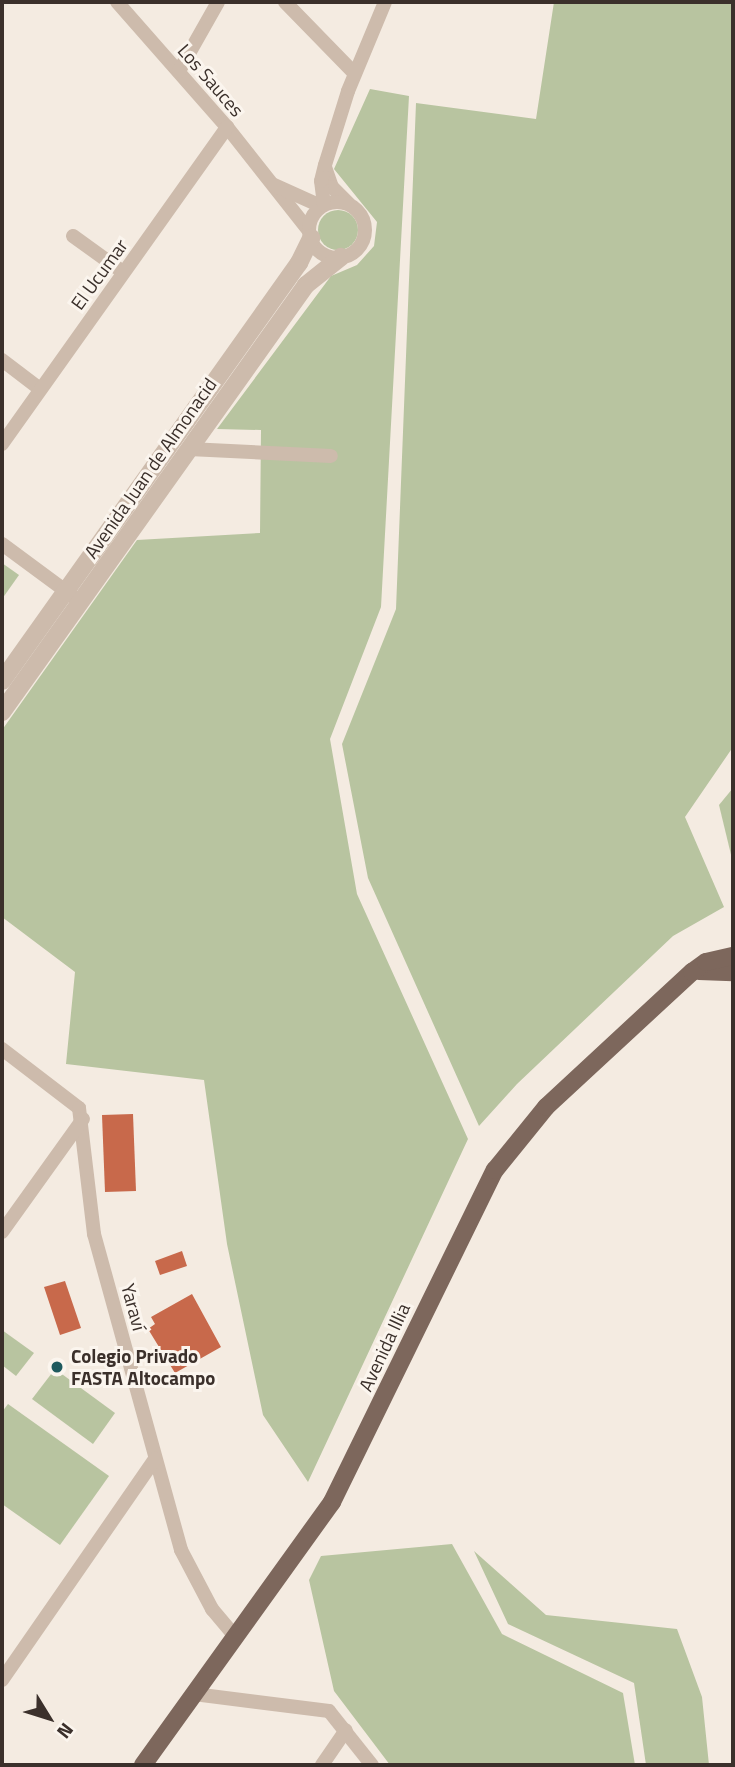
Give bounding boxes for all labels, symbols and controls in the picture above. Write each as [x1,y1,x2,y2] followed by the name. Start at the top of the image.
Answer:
[173,39,249,121] street label: Los Sauces
[66,234,132,314] street label: El Ucumar
[79,373,221,563] street label: Avenida Juan de Almonacid
[117,1281,151,1333] street label: Yaraví
[354,1299,414,1395] street label: Avenida Illia
[71,1345,215,1389] place label: Colegio Privado FASTA Altocampo
[49,1359,65,1375] marker: Colegio Privado FASTA Altocampo
[14,1683,84,1753] north arrow
[50,1717,81,1745] text: N

